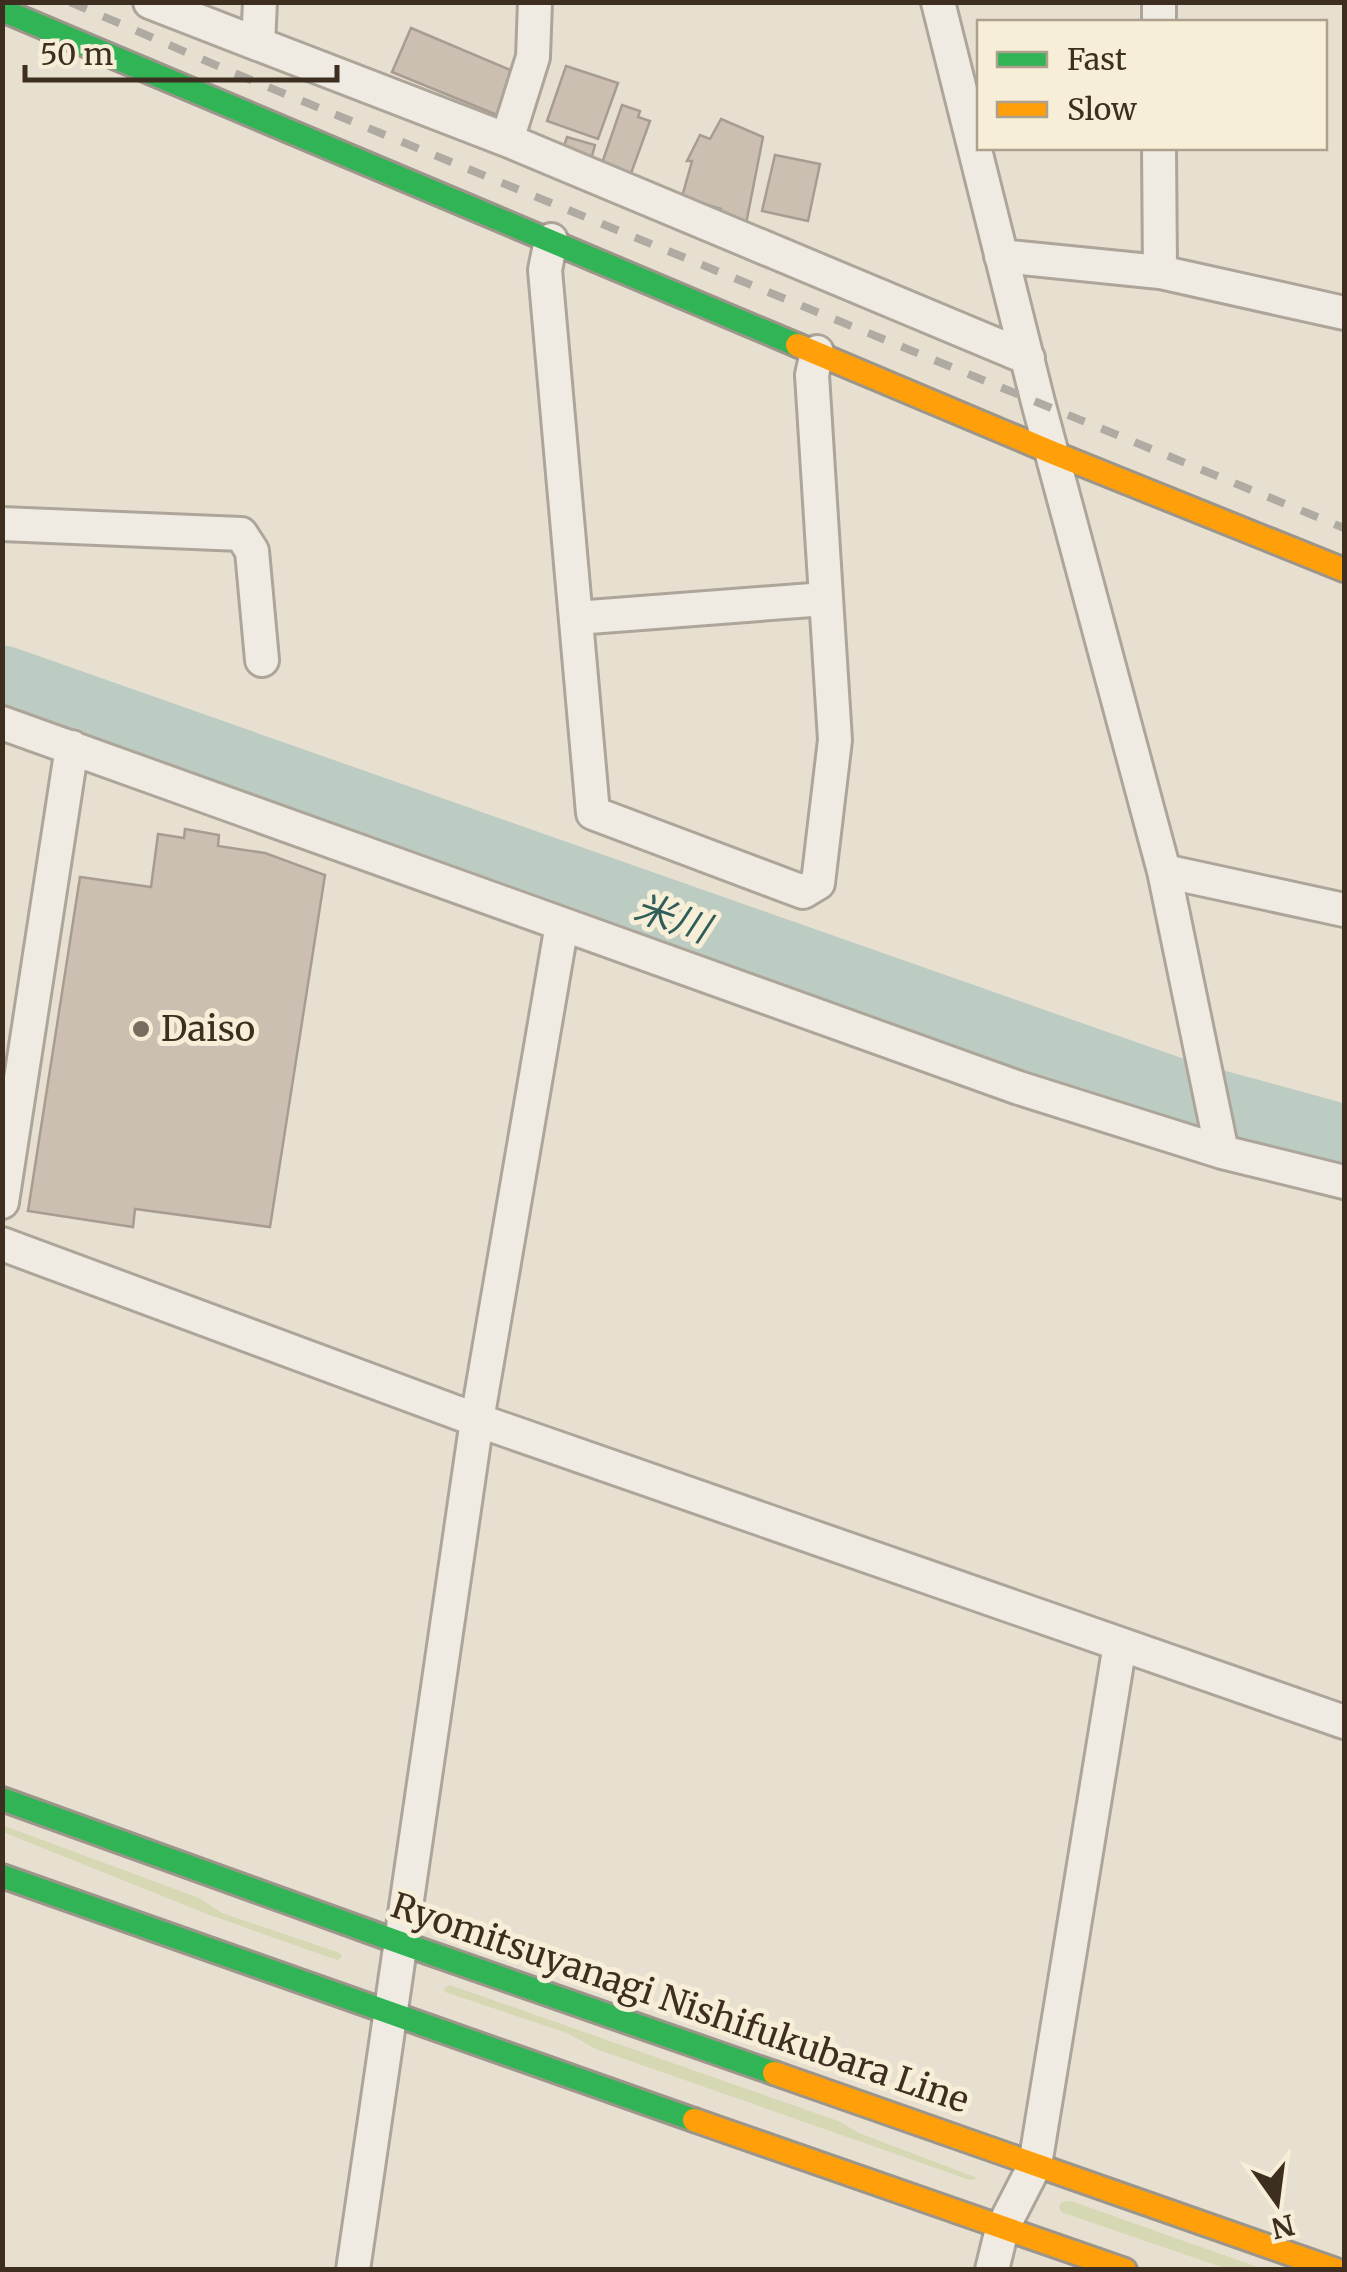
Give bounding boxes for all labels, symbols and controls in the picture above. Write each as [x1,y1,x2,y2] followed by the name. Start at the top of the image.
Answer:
[25,20,338,82] scale bar
[977,20,1327,150] legend
[40,35,113,73] text: 50 m
[1067,40,1127,78] text: Fast
[1067,90,1137,128] text: Slow
[629,883,720,953] water label: 米川
[161,1007,255,1051] place label: Daiso
[130,1018,152,1040] marker: Daiso
[385,1883,975,2123] street label: Ryomitsuyanagi Nishifukubara Line
[1227,2152,1327,2252] north arrow
[1268,2206,1298,2246] text: N

